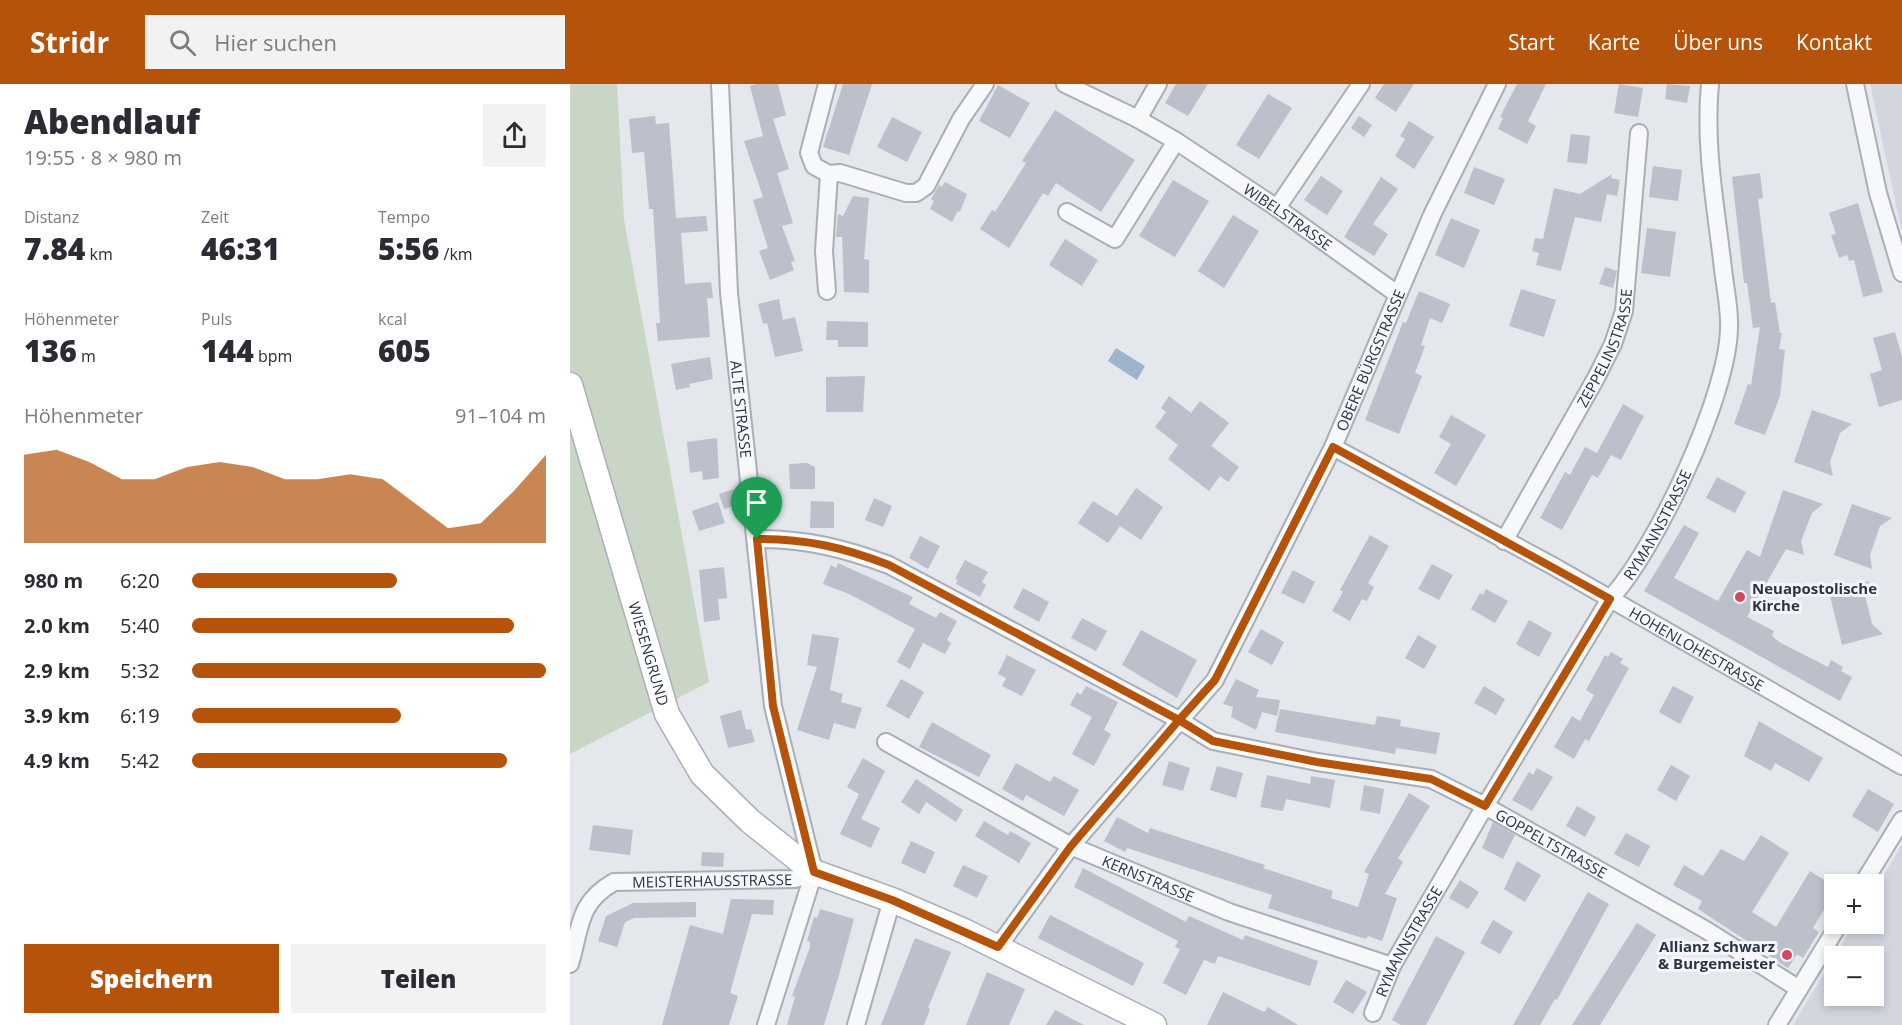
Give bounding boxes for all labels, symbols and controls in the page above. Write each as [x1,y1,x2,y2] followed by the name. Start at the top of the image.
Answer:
[145,15,565,69] search box
[30,23,109,61] text: Stridr
[166,26,199,59] icon: search
[214,27,337,57] text: Hier suchen
[1508,28,1555,56] text: Start
[1588,28,1640,56] text: Karte
[1673,28,1763,56] text: Über uns
[1796,28,1872,56] text: Kontakt
[24,99,200,144] text: Abendlauf
[483,104,546,167] button: share
[24,144,182,171] text: 19:55 · 8 × 980 m
[1240,179,1336,255] street label: WIBELSTRASSE
[24,206,79,228] text: Distanz
[201,206,229,228] text: Zeit
[378,206,430,228] text: Tempo
[24,228,85,269] text: 7.84
[201,228,280,269] text: 46:31
[378,228,439,269] text: 5:56
[85,243,113,265] text: km
[439,243,473,265] text: /km
[1331,286,1409,434] street label: OBERE BÜRGSTRASSE
[1572,288,1636,410] street label: ZEPPELINSTRASSE
[24,308,119,330] text: Höhenmeter
[201,308,232,330] text: Puls
[378,308,407,330] text: kcal
[24,330,77,371] text: 136
[201,330,254,371] text: 144
[378,330,431,371] text: 605
[77,345,96,367] text: m
[254,345,292,367] text: bpm
[726,359,757,459] street label: ALTE STRASSE
[24,402,143,429] text: Höhenmeter
[455,402,546,429] text: 91–104 m
[1618,466,1695,584] street label: RYMANNSTRASSE
[731,477,782,539] pin
[740,486,773,519] icon: arrive
[24,567,83,594] text: 980 m
[120,567,160,594] text: 6:20
[1752,578,1877,615] place label: Neuapostolische Kirche
[1733,590,1747,604] marker: Neuapostolische Kirche
[624,599,674,708] street label: WIESENGRUND
[1626,602,1768,695] street label: HOHENLOHESTRASSE
[24,612,90,639] text: 2.0 km
[120,612,160,639] text: 5:40
[24,657,90,684] text: 2.9 km
[120,657,160,684] text: 5:32
[24,702,90,729] text: 3.9 km
[120,702,160,729] text: 6:19
[24,747,90,774] text: 4.9 km
[120,747,160,774] text: 5:42
[1492,804,1611,883] street label: GOPPELTSTRASSE
[1099,850,1197,906] street label: KERNSTRASSE
[632,869,792,892] street label: MEISTERHAUSSTRASSE
[1824,874,1884,1006] map controls
[1824,874,1884,934] button: +
[1371,882,1446,1000] street label: RYMANNSTRASSE
[1658,936,1775,973] place label: Allianz Schwarz & Burgemeister
[24,944,279,1013] button: Speichern
[291,944,546,1013] button: Teilen
[1824,946,1884,1006] button: −
[1780,948,1794,962] marker: Allianz Schwarz & Burgemeister

